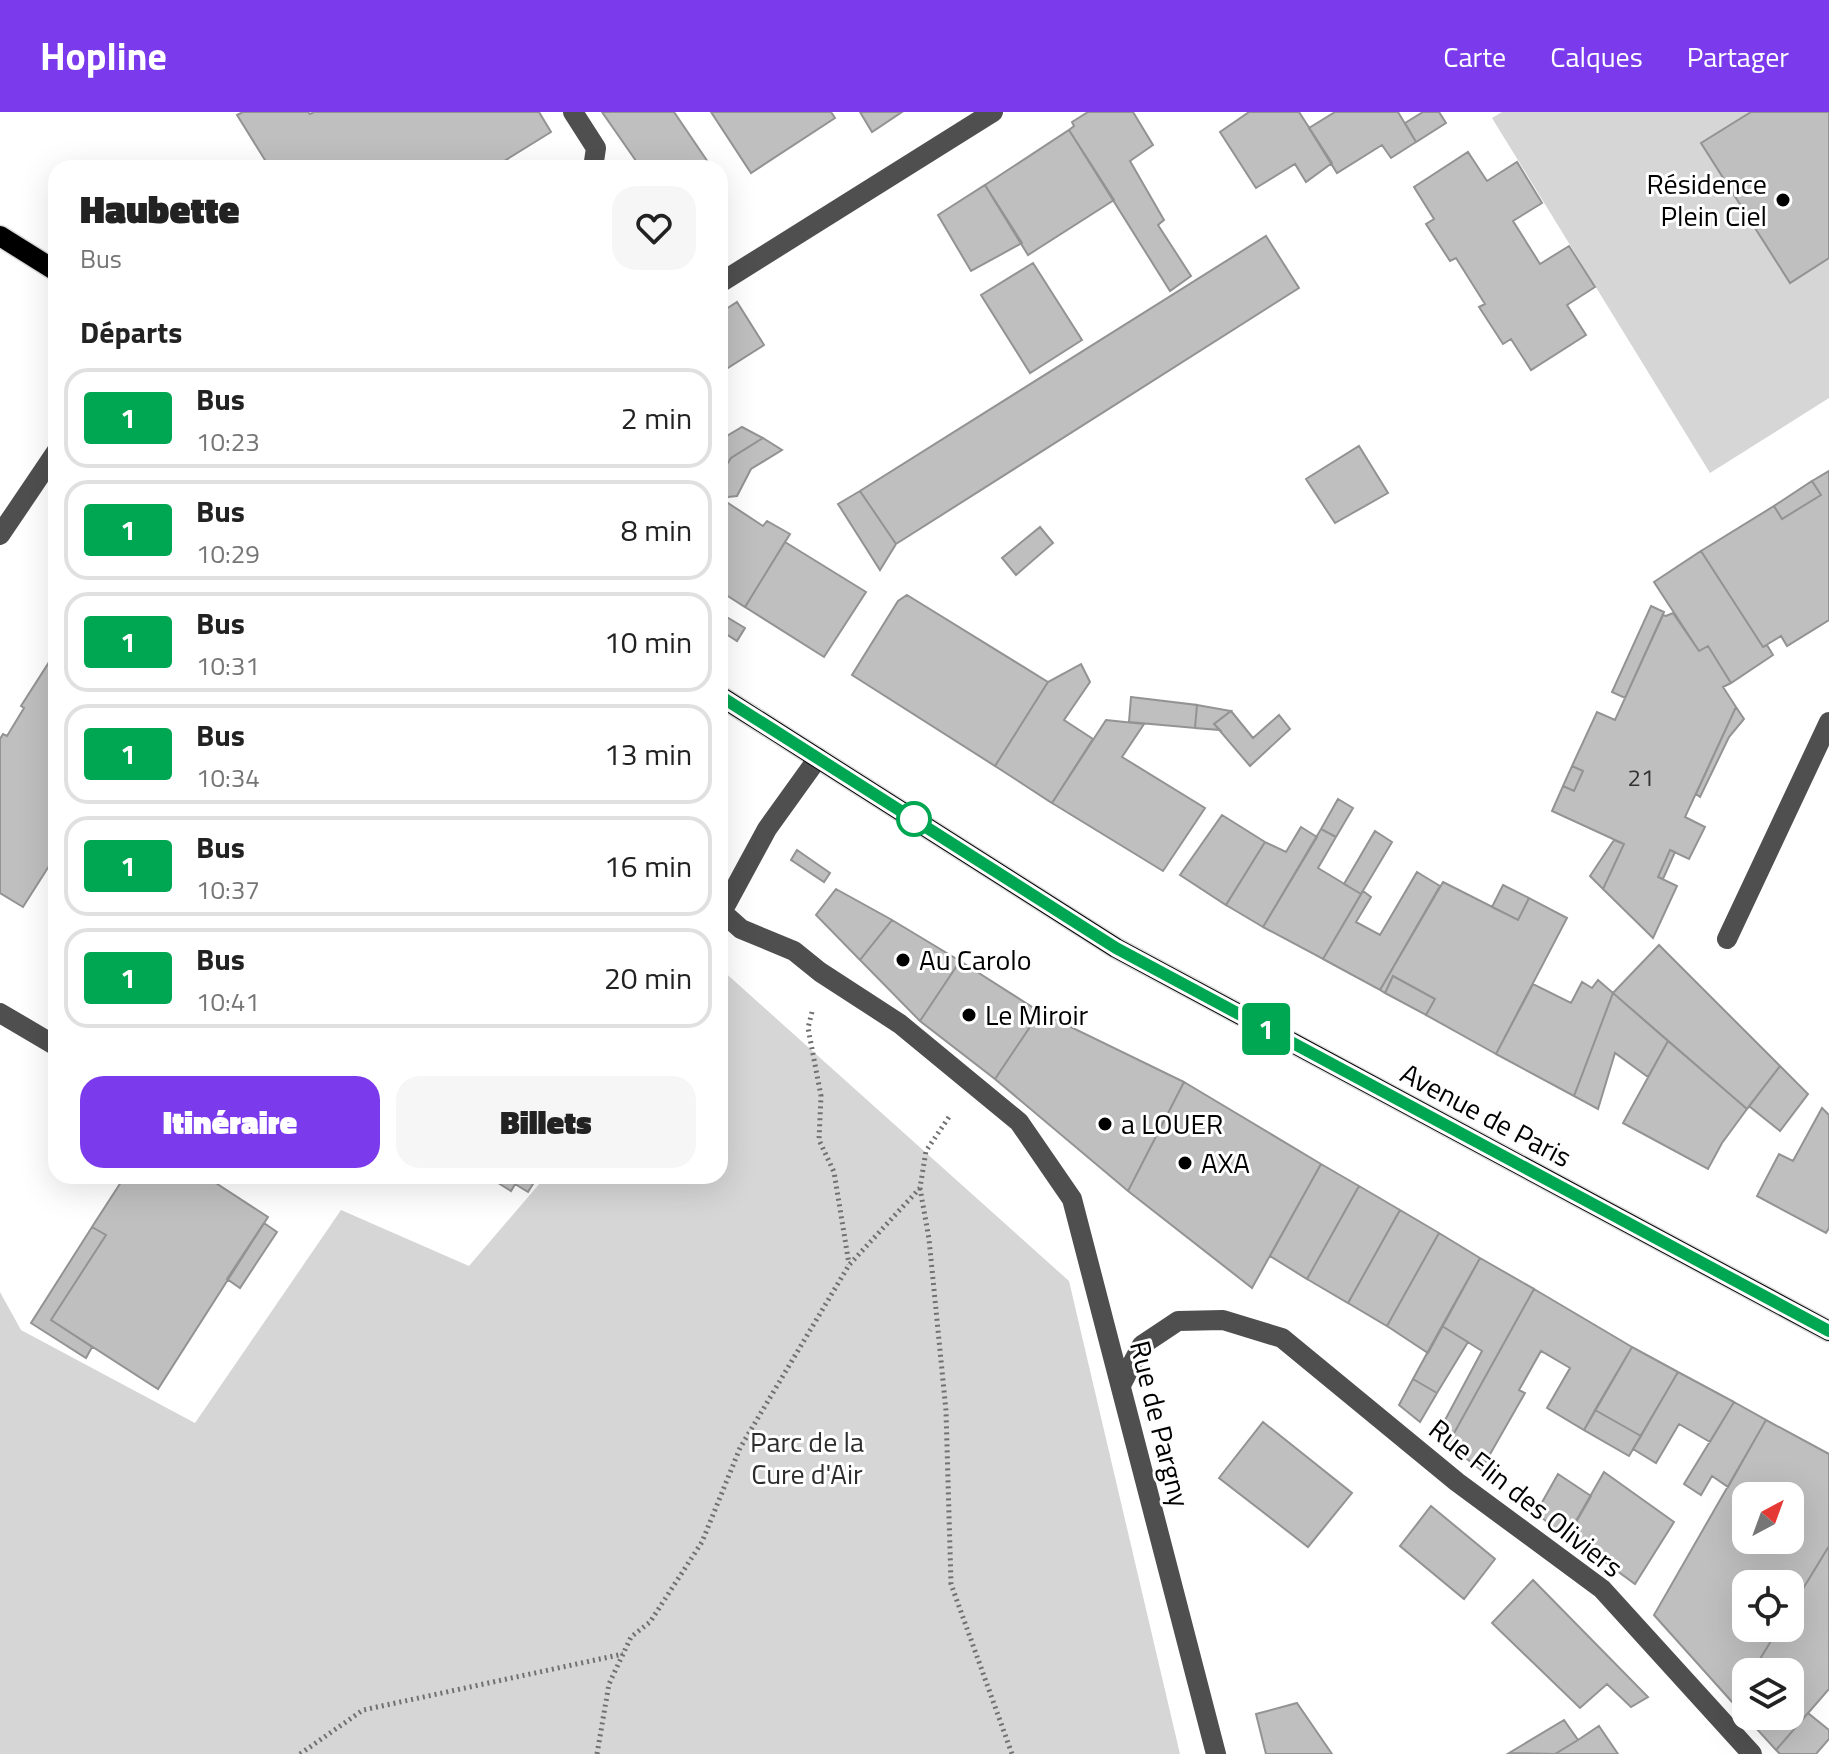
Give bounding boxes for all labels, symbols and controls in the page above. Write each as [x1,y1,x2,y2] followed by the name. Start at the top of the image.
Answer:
[40,27,167,85] text: Hopline
[1443,35,1506,78] text: Carte
[1550,35,1643,78] text: Calques
[1687,35,1789,78] text: Partager
[1647,162,1767,237] place label: Résidence Plein Ciel
[80,180,240,238] text: Haubette
[612,186,696,270] button: heart
[1774,191,1792,209] marker: Résidence Plein Ciel
[80,239,122,278] text: Bus
[80,309,182,355] text: Départs
[196,376,245,422] text: Bus
[621,395,692,441] text: 2 min
[120,396,136,439] text: 1
[196,422,260,461] text: 10:23
[196,488,245,534] text: Bus
[621,507,692,553] text: 8 min
[120,508,136,551] text: 1
[196,534,260,573] text: 10:29
[196,600,245,646] text: Bus
[604,619,692,665] text: 10 min
[120,620,136,663] text: 1
[196,646,260,685] text: 10:31
[196,712,245,758] text: Bus
[604,731,692,777] text: 13 min
[120,732,136,775] text: 1
[196,758,260,797] text: 10:34
[1628,759,1654,795] house number: 21
[897,802,931,836] unlabelled marker
[196,824,245,870] text: Bus
[604,843,692,889] text: 16 min
[120,844,136,887] text: 1
[196,870,260,909] text: 10:37
[196,936,245,982] text: Bus
[919,938,1031,981] place label: Au Carolo
[894,951,912,969] marker: Au Carolo
[604,955,692,1001] text: 20 min
[120,956,136,999] text: 1
[196,982,260,1021] text: 10:41
[985,993,1089,1036] place label: Le Miroir
[1240,1003,1292,1055] line badge: 1
[960,1006,978,1024] marker: Le Miroir
[1258,1007,1274,1050] text: 1
[1393,1051,1579,1178] street label: Avenue de Paris
[80,1076,380,1168] button: Itinéraire
[396,1076,696,1168] button: Billets
[1121,1102,1223,1145] place label: a LOUER
[1096,1115,1114,1133] marker: a LOUER
[1201,1141,1250,1184] place label: AXA
[1176,1154,1194,1172] marker: AXA
[1119,1336,1202,1512] street label: Rue de Pargny
[1420,1408,1633,1587] street label: Rue Flin des Oliviers
[750,1420,864,1495] park label: Parc de la Cure d'Air
[1732,1482,1804,1554] north arrow
[1732,1482,1804,1730] map controls
[1732,1570,1804,1642] button: locate
[1732,1658,1804,1730] button: layers

